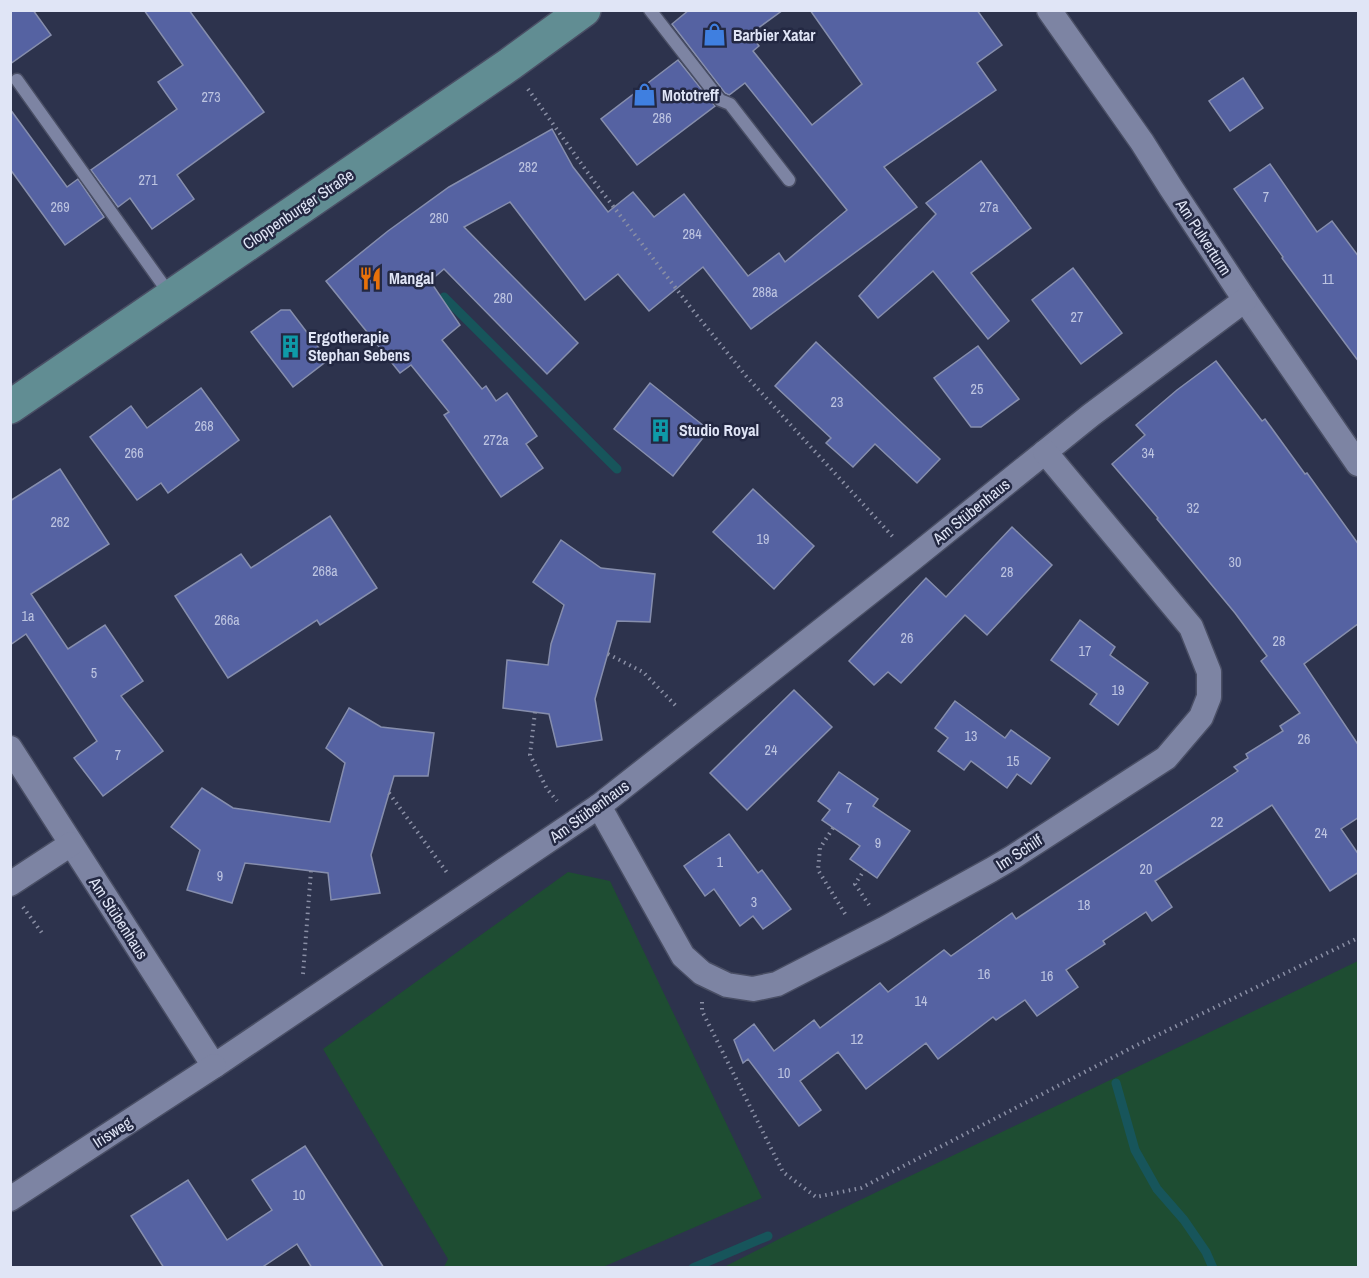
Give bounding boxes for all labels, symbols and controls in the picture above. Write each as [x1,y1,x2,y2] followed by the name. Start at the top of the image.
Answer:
[702,22,728,48] shop icon: Barbier Xatar
[733,24,816,46] place label: Barbier Xatar
[631,82,657,108] shop icon: Mototreff
[662,84,719,106] place label: Mototreff
[201,88,221,106] house number: 273
[652,109,672,127] house number: 286
[518,158,538,176] house number: 282
[238,164,358,254] street label: Cloppenburger Straße
[138,171,158,189] house number: 271
[1263,188,1269,206] house number: 7
[1171,194,1237,279] street label: Am Pulverturm
[50,198,70,216] house number: 269
[979,198,999,216] house number: 27a
[429,209,449,227] house number: 280
[682,225,702,243] house number: 284
[358,265,384,291] restaurant icon: Mangal
[389,267,434,289] place label: Mangal
[1322,270,1335,288] house number: 11
[752,283,778,301] house number: 288a
[493,289,513,307] house number: 280
[1071,308,1083,326] house number: 27
[308,326,410,366] place label: Ergotherapie Stephan Sebens
[277,333,303,359] building icon: Ergotherapie Stephan Sebens
[971,380,983,398] house number: 25
[831,393,843,411] house number: 23
[194,417,214,435] house number: 268
[648,417,674,443] building icon: Studio Royal
[679,419,759,441] place label: Studio Royal
[483,431,509,449] house number: 272a
[124,444,144,462] house number: 266
[1142,444,1155,462] house number: 34
[927,473,1014,550] street label: Am Stübenhaus
[1187,499,1199,517] house number: 32
[50,513,70,531] house number: 262
[757,530,769,548] house number: 19
[1229,553,1241,571] house number: 30
[312,562,338,580] house number: 268a
[1001,563,1013,581] house number: 28
[22,607,35,625] house number: 1a
[214,611,240,629] house number: 266a
[901,629,913,647] house number: 26
[1273,632,1285,650] house number: 28
[1079,642,1091,660] house number: 17
[91,664,97,682] house number: 5
[1112,681,1124,699] house number: 19
[965,727,977,745] house number: 13
[1298,730,1310,748] house number: 26
[765,741,778,759] house number: 24
[115,746,121,764] house number: 7
[1007,752,1019,770] house number: 15
[544,775,633,848] street label: Am Stübenhaus
[846,799,852,817] house number: 7
[1211,813,1223,831] house number: 22
[1315,824,1328,842] house number: 24
[992,829,1047,875] street label: Im Schilf
[875,834,881,852] house number: 9
[717,853,724,871] house number: 1
[1140,860,1152,878] house number: 20
[217,867,223,885] house number: 9
[84,872,154,963] street label: Am Stübenhaus
[751,893,757,911] house number: 3
[1078,896,1090,914] house number: 18
[978,965,990,983] house number: 16
[1041,967,1053,985] house number: 16
[915,992,928,1010] house number: 14
[851,1030,863,1048] house number: 12
[778,1064,790,1082] house number: 10
[88,1111,136,1153] street label: Irisweg
[293,1186,305,1204] house number: 10

